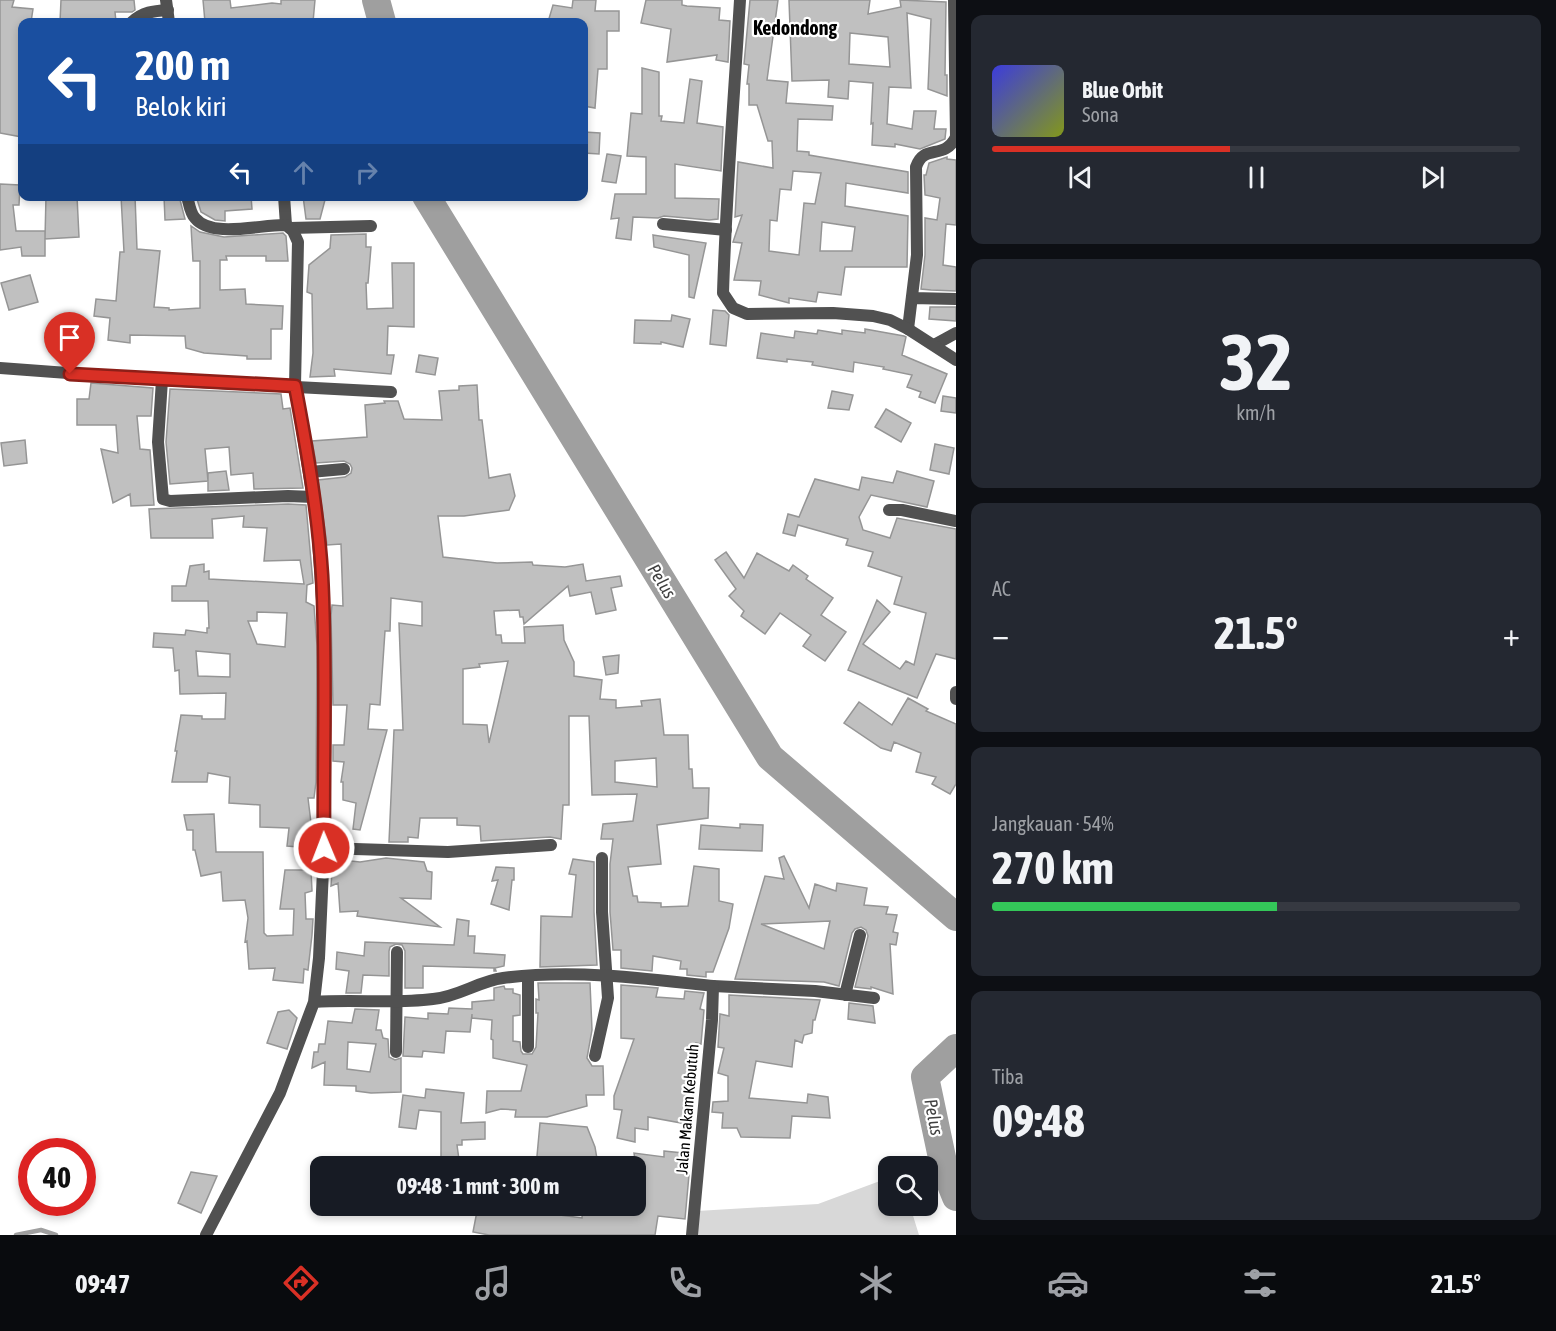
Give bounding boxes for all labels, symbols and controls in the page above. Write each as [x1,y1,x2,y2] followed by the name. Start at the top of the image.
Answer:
[753,16,837,39] district label: Kedondong
[135,41,230,89] text: 200 m
[36,42,114,120] icon: left
[1082,77,1163,103] text: Blue Orbit
[135,91,227,122] text: Belok kiri
[1082,103,1119,126] text: Sona
[224,156,257,189] icon: left
[287,156,320,189] icon: ahead
[350,156,383,189] icon: right
[1064,161,1097,194] icon: previous
[1240,161,1273,194] icon: pause
[1416,161,1449,194] icon: next
[44,312,95,374] pin
[1219,317,1293,407] text: 32
[53,321,86,354] icon: arrive
[1236,401,1276,424] text: km/h
[643,560,681,602] water label: Pelus
[992,577,1011,600] text: AC
[1214,607,1298,659] text: 21.5°
[992,615,1009,653] text: −
[1503,615,1520,653] text: +
[992,812,1114,835] text: Jangkauan · 54%
[292,816,356,880] position arrow
[992,842,1114,894] text: 270 km
[672,1043,702,1175] street label: Jalan Makam Kebutuh
[992,1065,1024,1088] text: Tiba
[992,1095,1085,1147] text: 09:48
[920,1097,948,1137] water label: Pelus
[18,1138,96,1216] speed limit sign: 40
[878,1156,938,1216] map controls
[878,1156,938,1216] button: search
[397,1173,559,1199] text: 09:48 · 1 mnt · 300 m
[280,1262,322,1304] icon: directions
[472,1262,514,1304] icon: music
[664,1262,706,1304] icon: phone
[855,1262,897,1304] icon: climate
[1047,1262,1089,1304] icon: car
[1239,1262,1281,1304] icon: filters
[75,1268,130,1299] text: 09:47
[1431,1268,1481,1299] text: 21.5°

